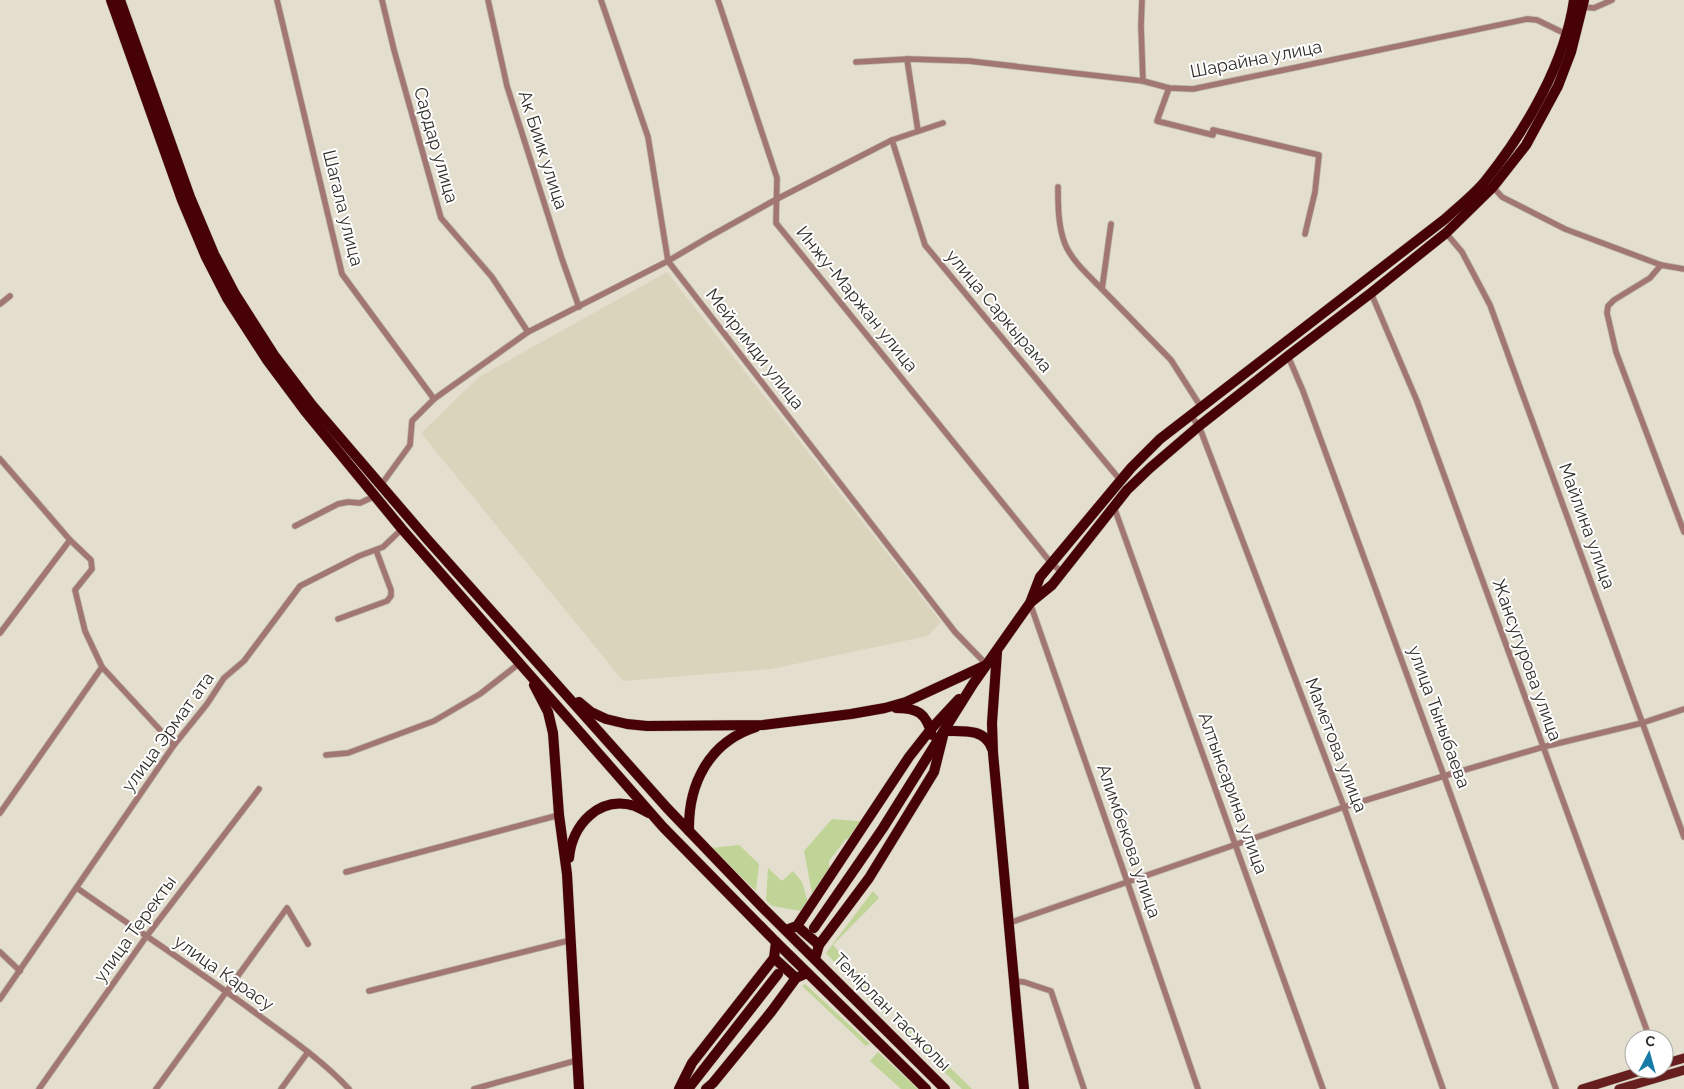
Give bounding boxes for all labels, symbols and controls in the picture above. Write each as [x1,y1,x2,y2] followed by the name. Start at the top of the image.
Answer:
[1188,35,1324,82] street label: Шарайна улица
[410,84,463,205] street label: Сардар улица
[514,88,573,212] street label: Ак Биик улица
[319,148,368,268] street label: Шагала улица
[792,221,923,376] street label: Инжу-Маржан улица
[942,245,1057,376] street label: улица Саркырама
[702,284,809,413] street label: Мейримди улица
[1555,460,1620,592] street label: Майлина улица
[1488,576,1567,744] street label: Жансугурова улица
[1404,643,1475,791] street label: улица Тыныбаева
[117,668,218,796] street label: улица Эрмат ата
[1301,675,1372,815] street label: Маметова улица
[1194,709,1272,877] street label: Алтынсарина улица
[1093,761,1166,921] street label: Алимбекова улица
[89,871,180,986] street label: улица Теректы
[170,930,278,1015] street label: улица Карасу
[829,948,956,1075] street label: Темірлан тасжолы
[1624,1029,1674,1079] north arrow
[1645,1033,1656,1050] text: С

